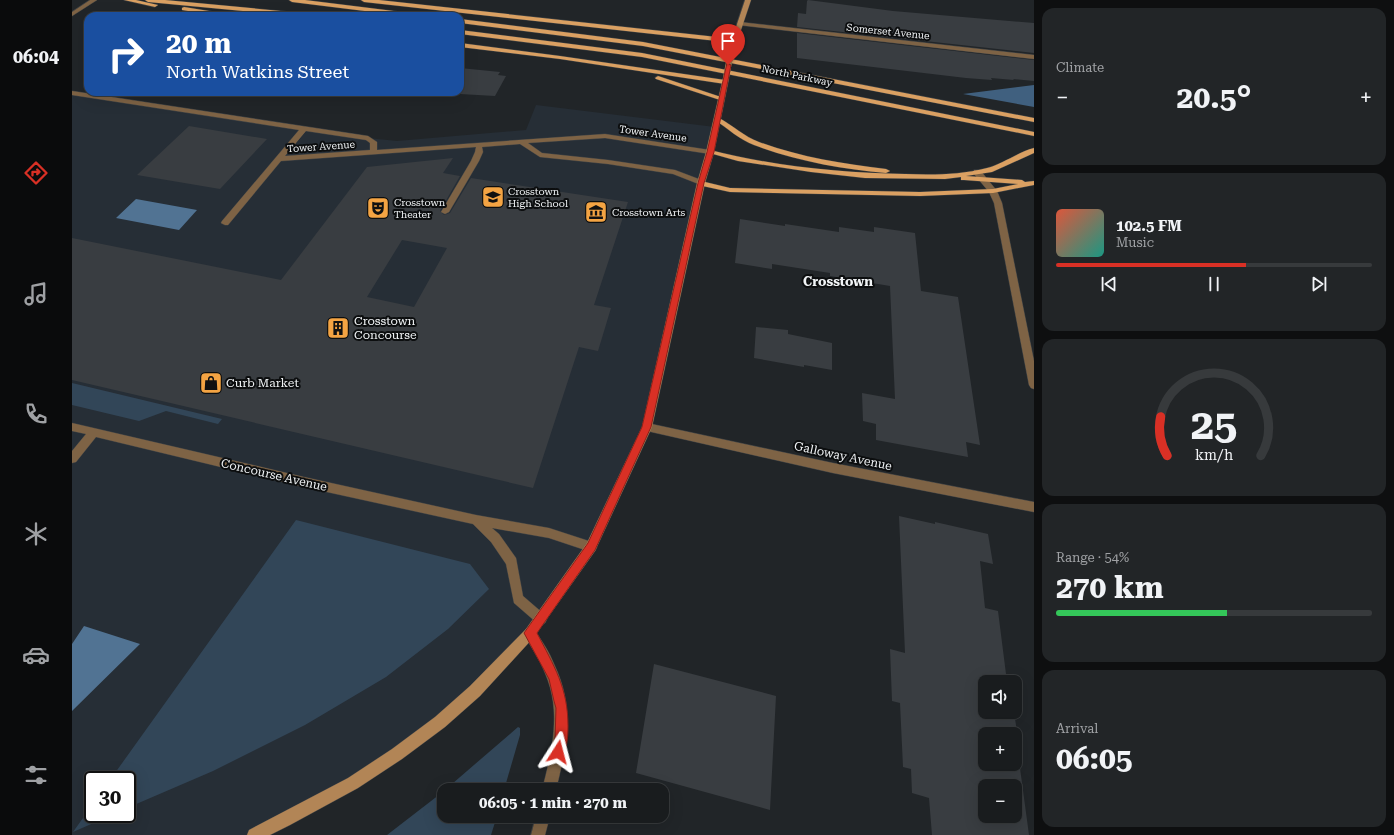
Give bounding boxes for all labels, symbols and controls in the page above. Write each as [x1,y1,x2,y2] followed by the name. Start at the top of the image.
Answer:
[846,22,931,41] street label: Somerset Avenue
[711,24,745,65] pin
[166,27,231,60] text: 20 m
[100,28,152,80] icon: right
[717,30,739,52] icon: arrive
[13,46,59,67] text: 06:04
[1056,60,1104,75] text: Climate
[166,61,349,82] text: North Watkins Street
[760,63,833,88] street label: North Parkway
[1177,80,1251,115] text: 20.5°
[1056,85,1068,110] text: −
[1360,85,1372,110] text: +
[618,123,688,144] street label: Tower Avenue
[287,139,356,154] street label: Tower Avenue
[22,159,50,187] icon: directions
[480,184,506,210] school or university icon: Crosstown High School
[508,186,568,209] place label: Crosstown High School
[365,195,391,221] theatre icon: Crosstown Theater
[394,197,446,220] place label: Crosstown Theater
[583,199,609,225] museum icon: Crosstown Arts
[612,207,686,218] place label: Crosstown Arts
[1116,217,1182,235] text: 102.5 FM
[1116,235,1154,250] text: Music
[1098,273,1120,295] icon: previous
[1203,273,1225,295] icon: pause
[1308,273,1330,295] icon: next
[803,274,873,289] district label: Crosstown
[22,280,50,308] icon: music
[354,314,417,342] place label: Crosstown Concourse
[325,315,351,341] building icon: Crosstown Concourse
[198,370,224,396] shop icon: Curb Market
[226,376,299,390] place label: Curb Market
[1191,399,1237,448] text: 25
[22,400,50,428] icon: phone
[793,439,894,473] street label: Galloway Avenue
[1195,446,1233,462] text: km/h
[220,456,329,494] street label: Concourse Avenue
[22,520,50,548] icon: climate
[1056,550,1129,565] text: Range · 54%
[1056,570,1164,605] text: 270 km
[22,641,50,669] icon: car
[978,675,1022,823] map controls
[978,675,1022,719] button: sound
[1056,721,1098,736] text: Arrival
[978,727,1022,771] button: +
[537,731,579,773] position arrow
[1056,741,1133,776] text: 06:05
[22,761,50,789] icon: filters
[84,771,136,823] speed limit sign: 30
[978,779,1022,823] button: −
[479,794,627,812] text: 06:05 · 1 min · 270 m

